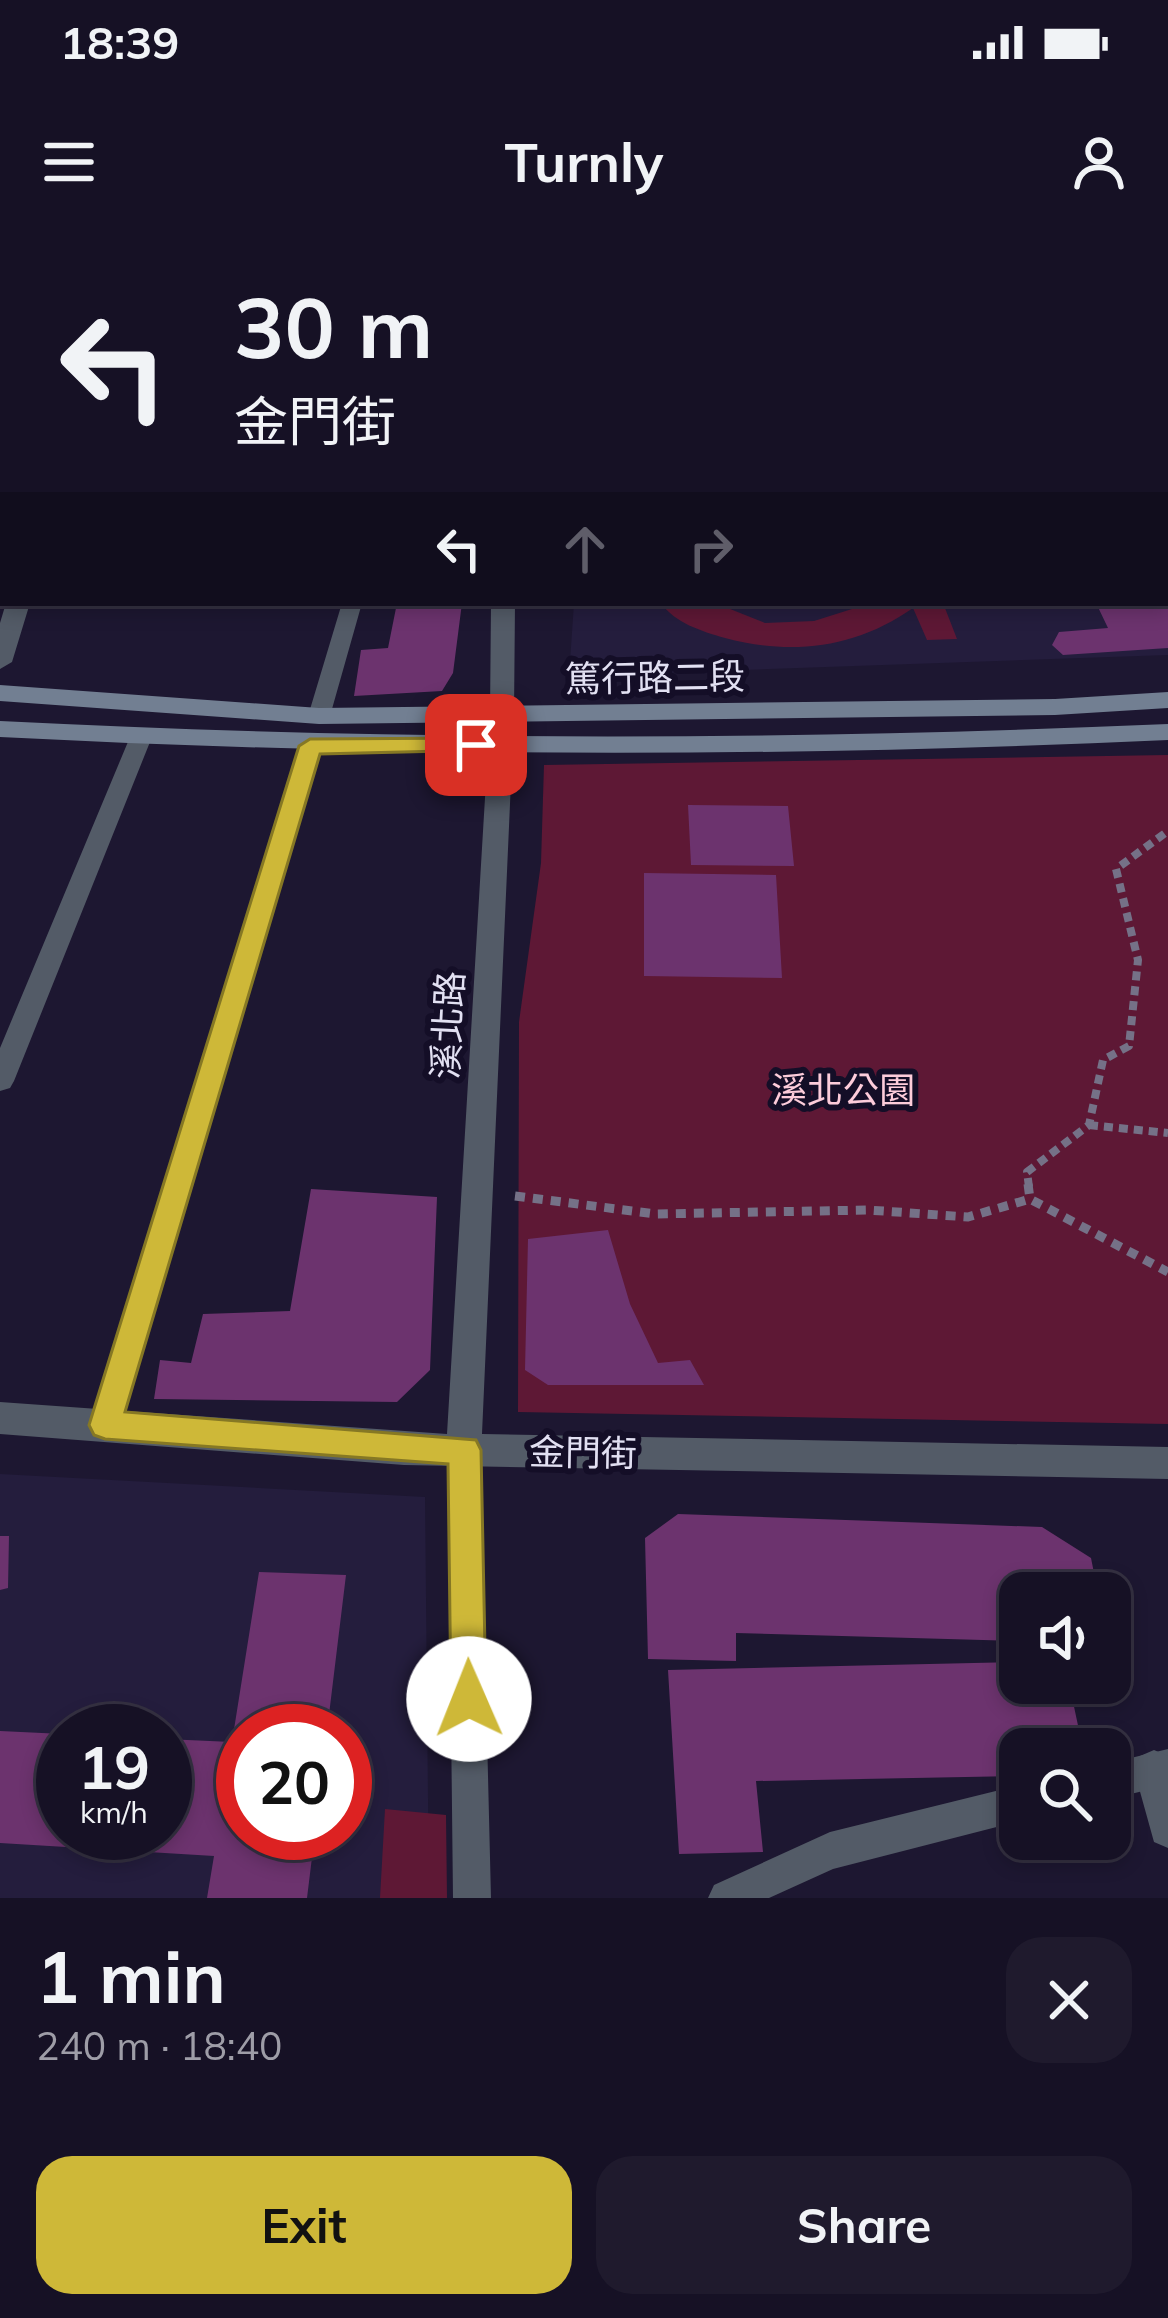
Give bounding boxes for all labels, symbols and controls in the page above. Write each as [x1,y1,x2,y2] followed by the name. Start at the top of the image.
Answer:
[60,14,179,70] text: 18:39
[505,128,663,196] text: Turnly
[36,129,102,195] icon: menu
[1066,129,1132,195] icon: person
[234,274,433,379] text: 30 m
[36,288,192,444] icon: left
[234,387,396,455] text: 金門街
[426,516,492,582] icon: left
[552,516,618,582] icon: ahead
[678,516,744,582] icon: right
[565,653,745,701] street label: 篤行路二段
[425,694,527,796] pin
[443,712,509,778] icon: arrive
[422,970,472,1080] street label: 溪北路
[771,1067,915,1112] park label: 溪北公園
[529,1429,637,1475] street label: 金門街
[999,1572,1131,1860] map controls
[999,1572,1131,1704] button: sound
[406,1636,532,1762] position arrow
[216,1704,372,1860] speed limit sign: 20
[999,1728,1131,1860] button: search
[78,1729,150,1804] text: 19
[80,1793,148,1831] text: km/h
[36,1931,226,2021] text: 1 min
[1006,1937,1132,2063] button: close
[36,2021,282,2070] text: 240 m · 18:40
[36,2156,572,2294] button: Exit
[596,2156,1132,2294] button: Share

